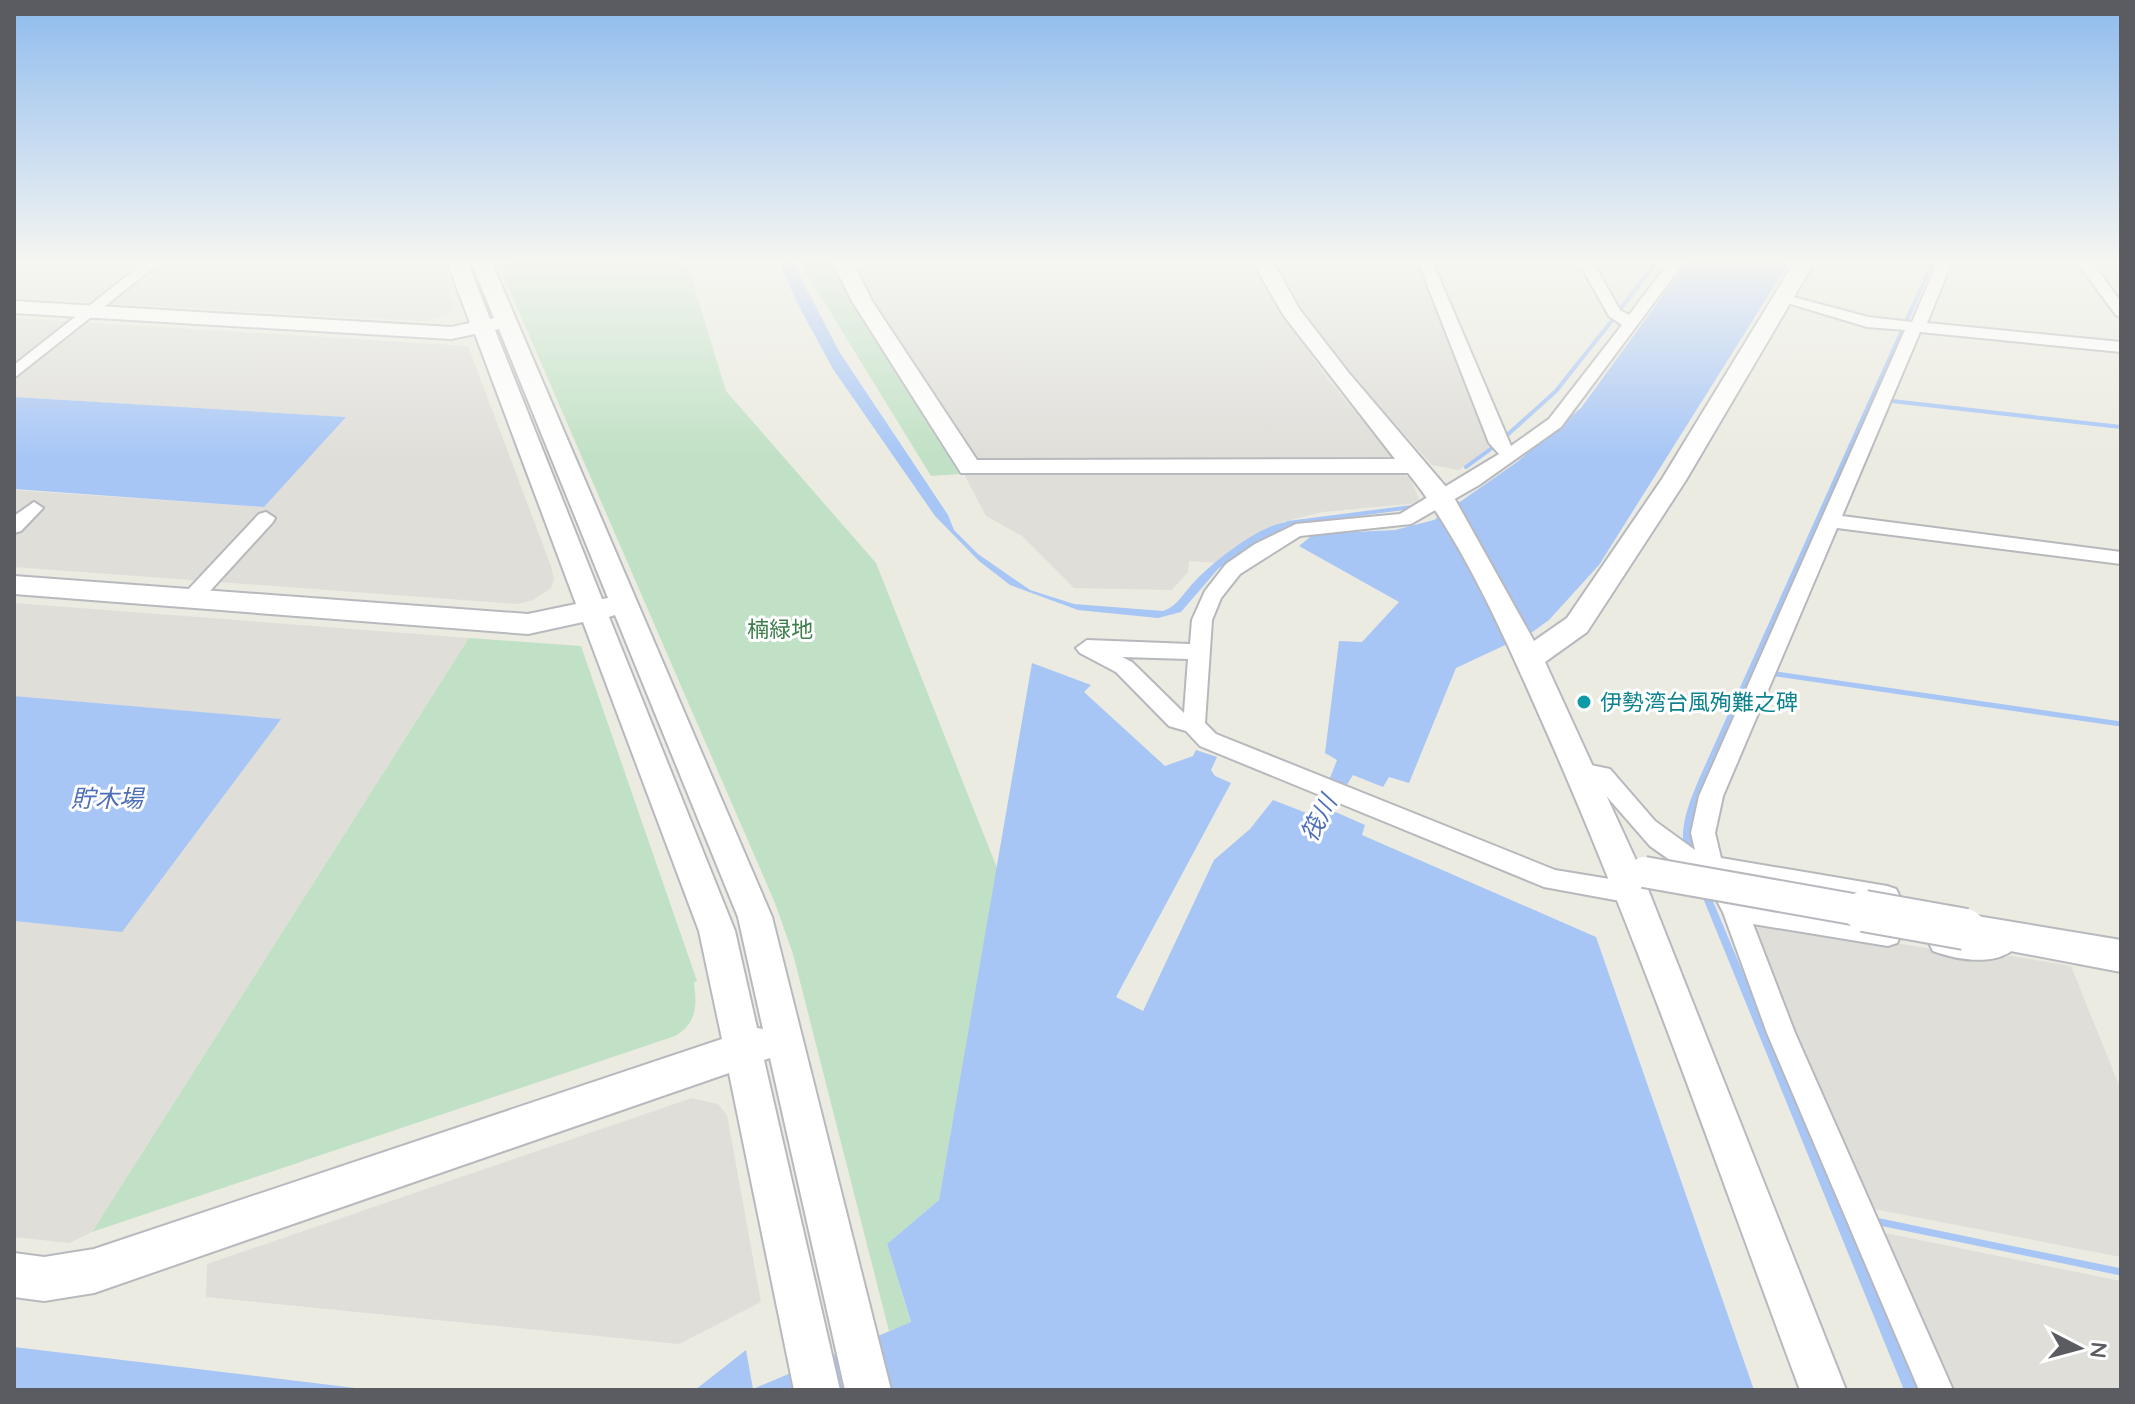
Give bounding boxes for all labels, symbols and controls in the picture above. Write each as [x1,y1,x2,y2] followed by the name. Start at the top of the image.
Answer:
[747,615,813,643] park label: 楠緑地
[1600,688,1798,716] place label: 伊勢湾台風殉難之碑
[1575,693,1593,711] marker: 伊勢湾台風殉難之碑
[71,783,146,813] water label: 貯木場
[1293,787,1344,846] water label: 筏川
[2039,1308,2119,1388] north arrow
[2084,1341,2114,1360] text: N

